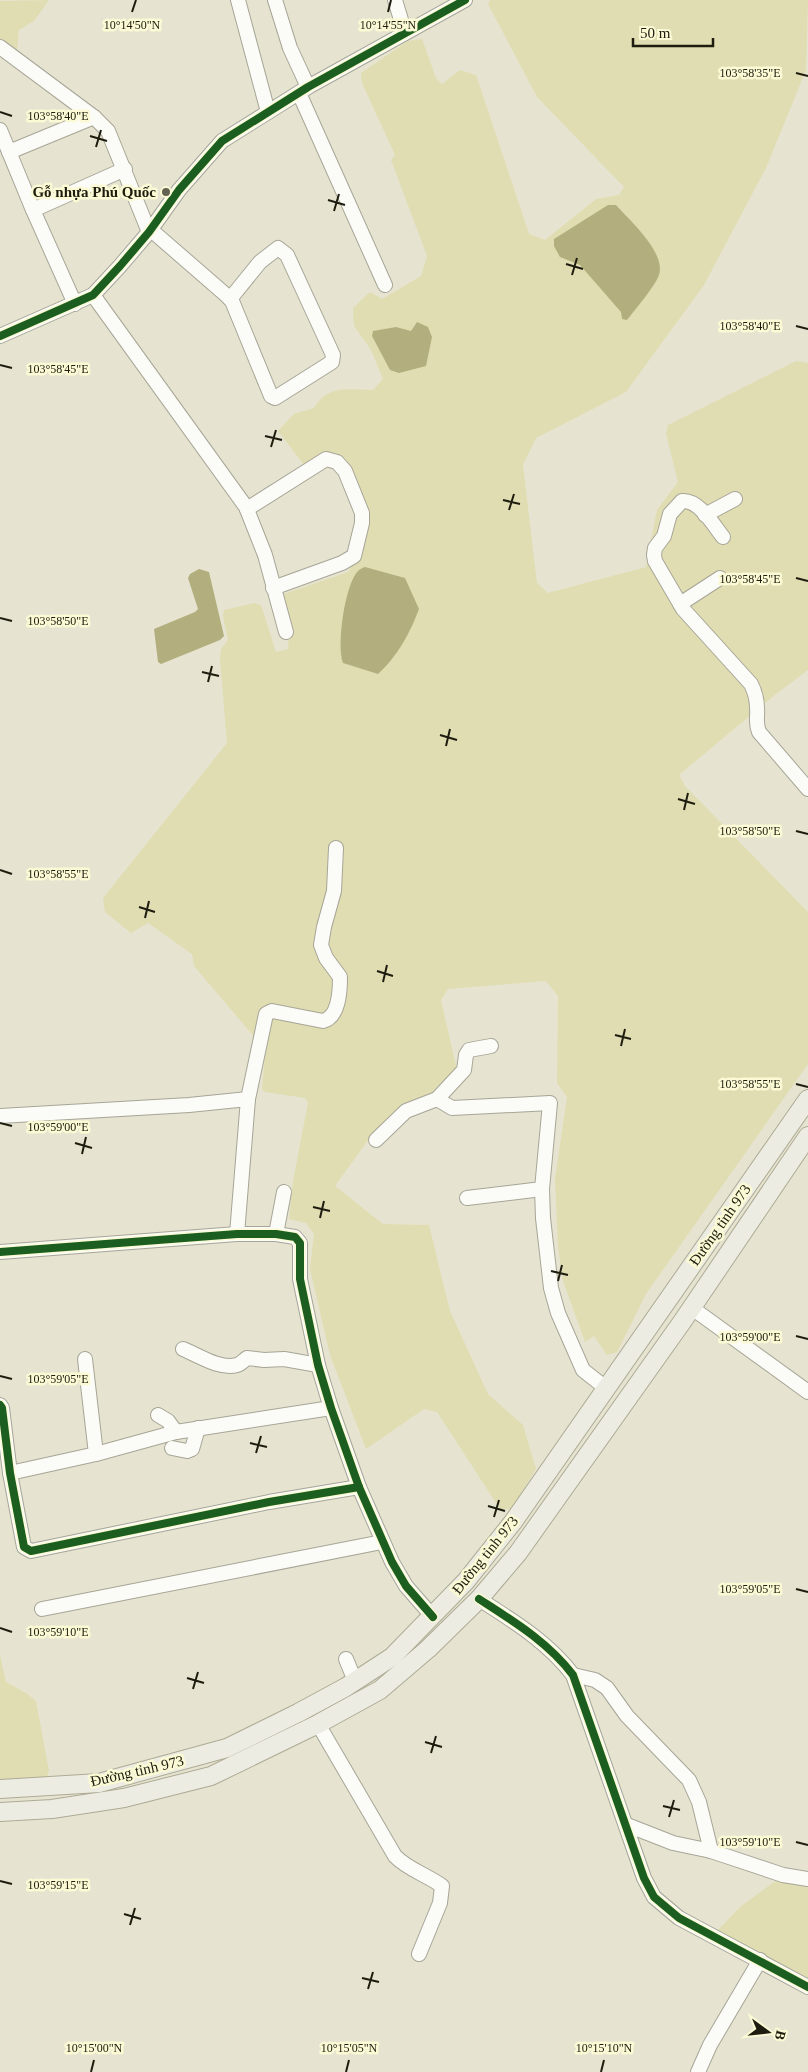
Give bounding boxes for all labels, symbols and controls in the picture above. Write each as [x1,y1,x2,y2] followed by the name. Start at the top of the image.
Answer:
[633,15,713,47] scale bar
[104,18,161,32] text: 10°14'50"N
[360,18,417,32] text: 10°14'55"N
[640,25,671,41] text: 50 m
[719,66,781,80] text: 103°58'35"E
[27,109,89,123] text: 103°58'40"E
[32,184,156,200] place label: Gỗ nhựa Phú Quốc
[160,186,172,198] marker: Gỗ nhựa Phú Quốc
[719,319,781,333] text: 103°58'40"E
[27,362,89,376] text: 103°58'45"E
[719,572,781,586] text: 103°58'45"E
[27,614,89,628] text: 103°58'50"E
[719,824,781,838] text: 103°58'50"E
[27,867,89,881] text: 103°58'55"E
[719,1077,781,1091] text: 103°58'55"E
[27,1120,89,1134] text: 103°59'00"E
[686,1181,754,1269] street label: Đường tỉnh 973
[719,1330,781,1344] text: 103°59'00"E
[27,1372,89,1386] text: 103°59'05"E
[449,1513,521,1597] street label: Đường tỉnh 973
[719,1582,781,1596] text: 103°59'05"E
[27,1625,89,1639] text: 103°59'10"E
[89,1752,185,1790] street label: Đường tỉnh 973
[719,1835,781,1849] text: 103°59'10"E
[27,1878,89,1892] text: 103°59'15"E
[743,2007,793,2057] north arrow
[772,2029,789,2042] text: B
[66,2041,123,2055] text: 10°15'00"N
[321,2041,378,2055] text: 10°15'05"N
[576,2041,633,2055] text: 10°15'10"N

